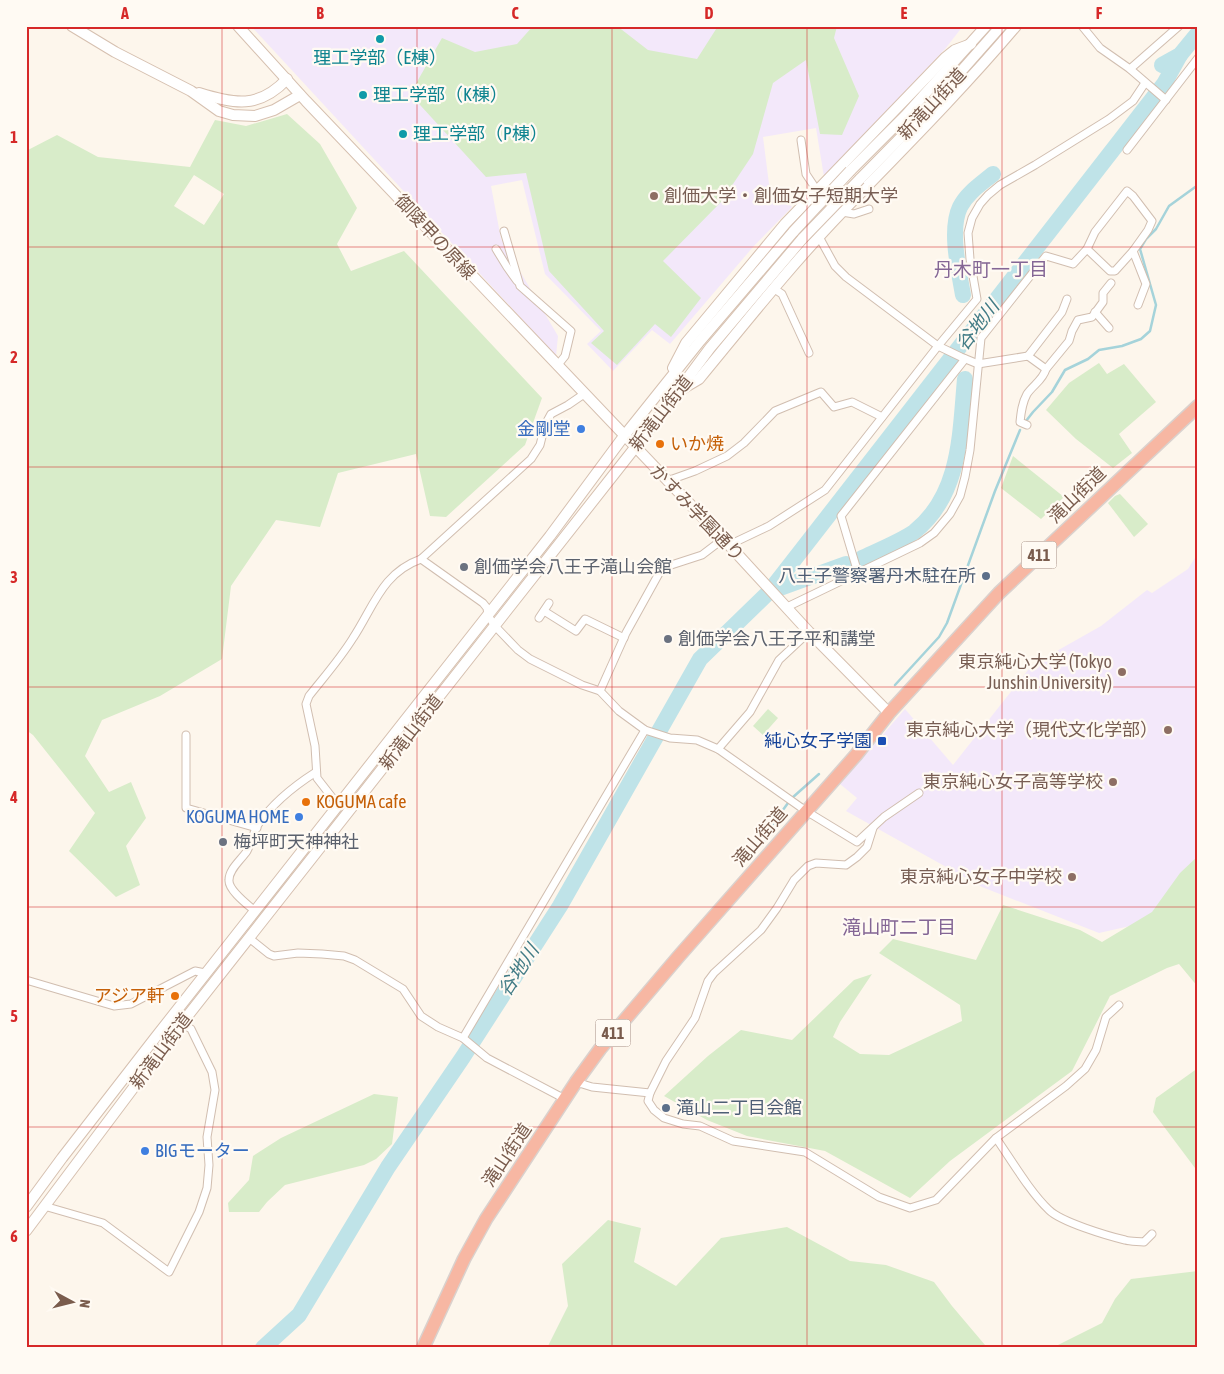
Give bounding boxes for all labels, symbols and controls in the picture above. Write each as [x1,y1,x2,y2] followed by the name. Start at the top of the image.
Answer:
[120,4,129,22] text: A
[316,4,324,22] text: B
[511,4,519,22] text: C
[705,4,714,22] text: D
[901,4,908,22] text: E
[1096,4,1103,22] text: F
[374,33,386,45] marker: 理工学部（E棟）
[313,47,447,68] place label: 理工学部（E棟）
[893,64,970,144] street label: 新滝山街道
[373,84,508,105] place label: 理工学部（K棟）
[357,89,369,101] marker: 理工学部（K棟）
[413,123,548,144] place label: 理工学部（P棟）
[10,128,18,146] text: 1
[397,128,409,140] marker: 理工学部（P棟）
[664,185,898,206] place label: 創価大学・創価女子短期大学
[391,190,480,283] street label: 御陵甲の原線
[648,190,660,202] marker: 創価大学・創価女子短期大学
[934,258,1048,280] district label: 丹木町一丁目
[951,294,1004,354] water label: 谷地川
[10,348,18,366] text: 2
[625,371,697,455] street label: 新滝山街道
[517,418,571,439] place label: 金剛堂
[575,423,587,435] marker: 金剛堂
[670,433,724,454] place label: いか焼
[654,438,666,450] marker: いか焼
[646,460,749,565] street label: かすみ学園通り
[1043,462,1110,527] street label: 滝山街道
[1022,542,1056,568] road number: 411
[474,556,672,577] place label: 創価学会八王子滝山会館
[458,561,470,573] marker: 創価学会八王子滝山会館
[778,565,976,586] place label: 八王子警察署丹木駐在所
[10,568,18,586] text: 3
[980,570,992,582] marker: 八王子警察署丹木駐在所
[678,628,876,649] place label: 創価学会八王子平和講堂
[662,633,674,645] marker: 創価学会八王子平和講堂
[958,651,1112,693] place label: 東京純心大学 (Tokyo Junshin University)
[1116,666,1128,678] marker: 東京純心大学 (Tokyo Junshin University)
[375,690,447,774] street label: 新滝山街道
[906,719,1158,740] place label: 東京純心大学（現代文化学部）
[1162,724,1174,736] marker: 東京純心大学（現代文化学部）
[764,730,872,751] place label: 純心女子学園
[876,735,888,747] marker: 純心女子学園
[923,771,1103,792] place label: 東京純心女子高等学校
[1107,776,1119,788] marker: 東京純心女子高等学校
[9,788,18,806] text: 4
[316,791,406,812] place label: KOGUMA cafe
[300,796,312,808] marker: KOGUMA cafe
[728,803,791,871] street label: 滝山街道
[186,806,289,827] place label: KOGUMA HOME
[293,811,305,823] marker: KOGUMA HOME
[233,831,359,852] place label: 梅坪町天神神社
[217,836,229,848] marker: 梅坪町天神神社
[900,866,1062,887] place label: 東京純心女子中学校
[1066,871,1078,883] marker: 東京純心女子中学校
[842,916,956,938] district label: 滝山町二丁目
[493,938,544,1000] water label: 谷地川
[94,985,165,1006] place label: アジア軒
[169,990,181,1002] marker: アジア軒
[10,1007,18,1025] text: 5
[125,1008,196,1093] street label: 新滝山街道
[596,1020,630,1046] road number: 411
[676,1097,802,1118] place label: 滝山二丁目会館
[660,1102,672,1114] marker: 滝山二丁目会館
[478,1119,535,1190] street label: 滝山街道
[155,1140,250,1161] place label: BIGモーター
[139,1145,151,1157] marker: BIGモーター
[10,1227,18,1245] text: 6
[48,1276,98,1326] north arrow
[76,1299,93,1309] text: N

